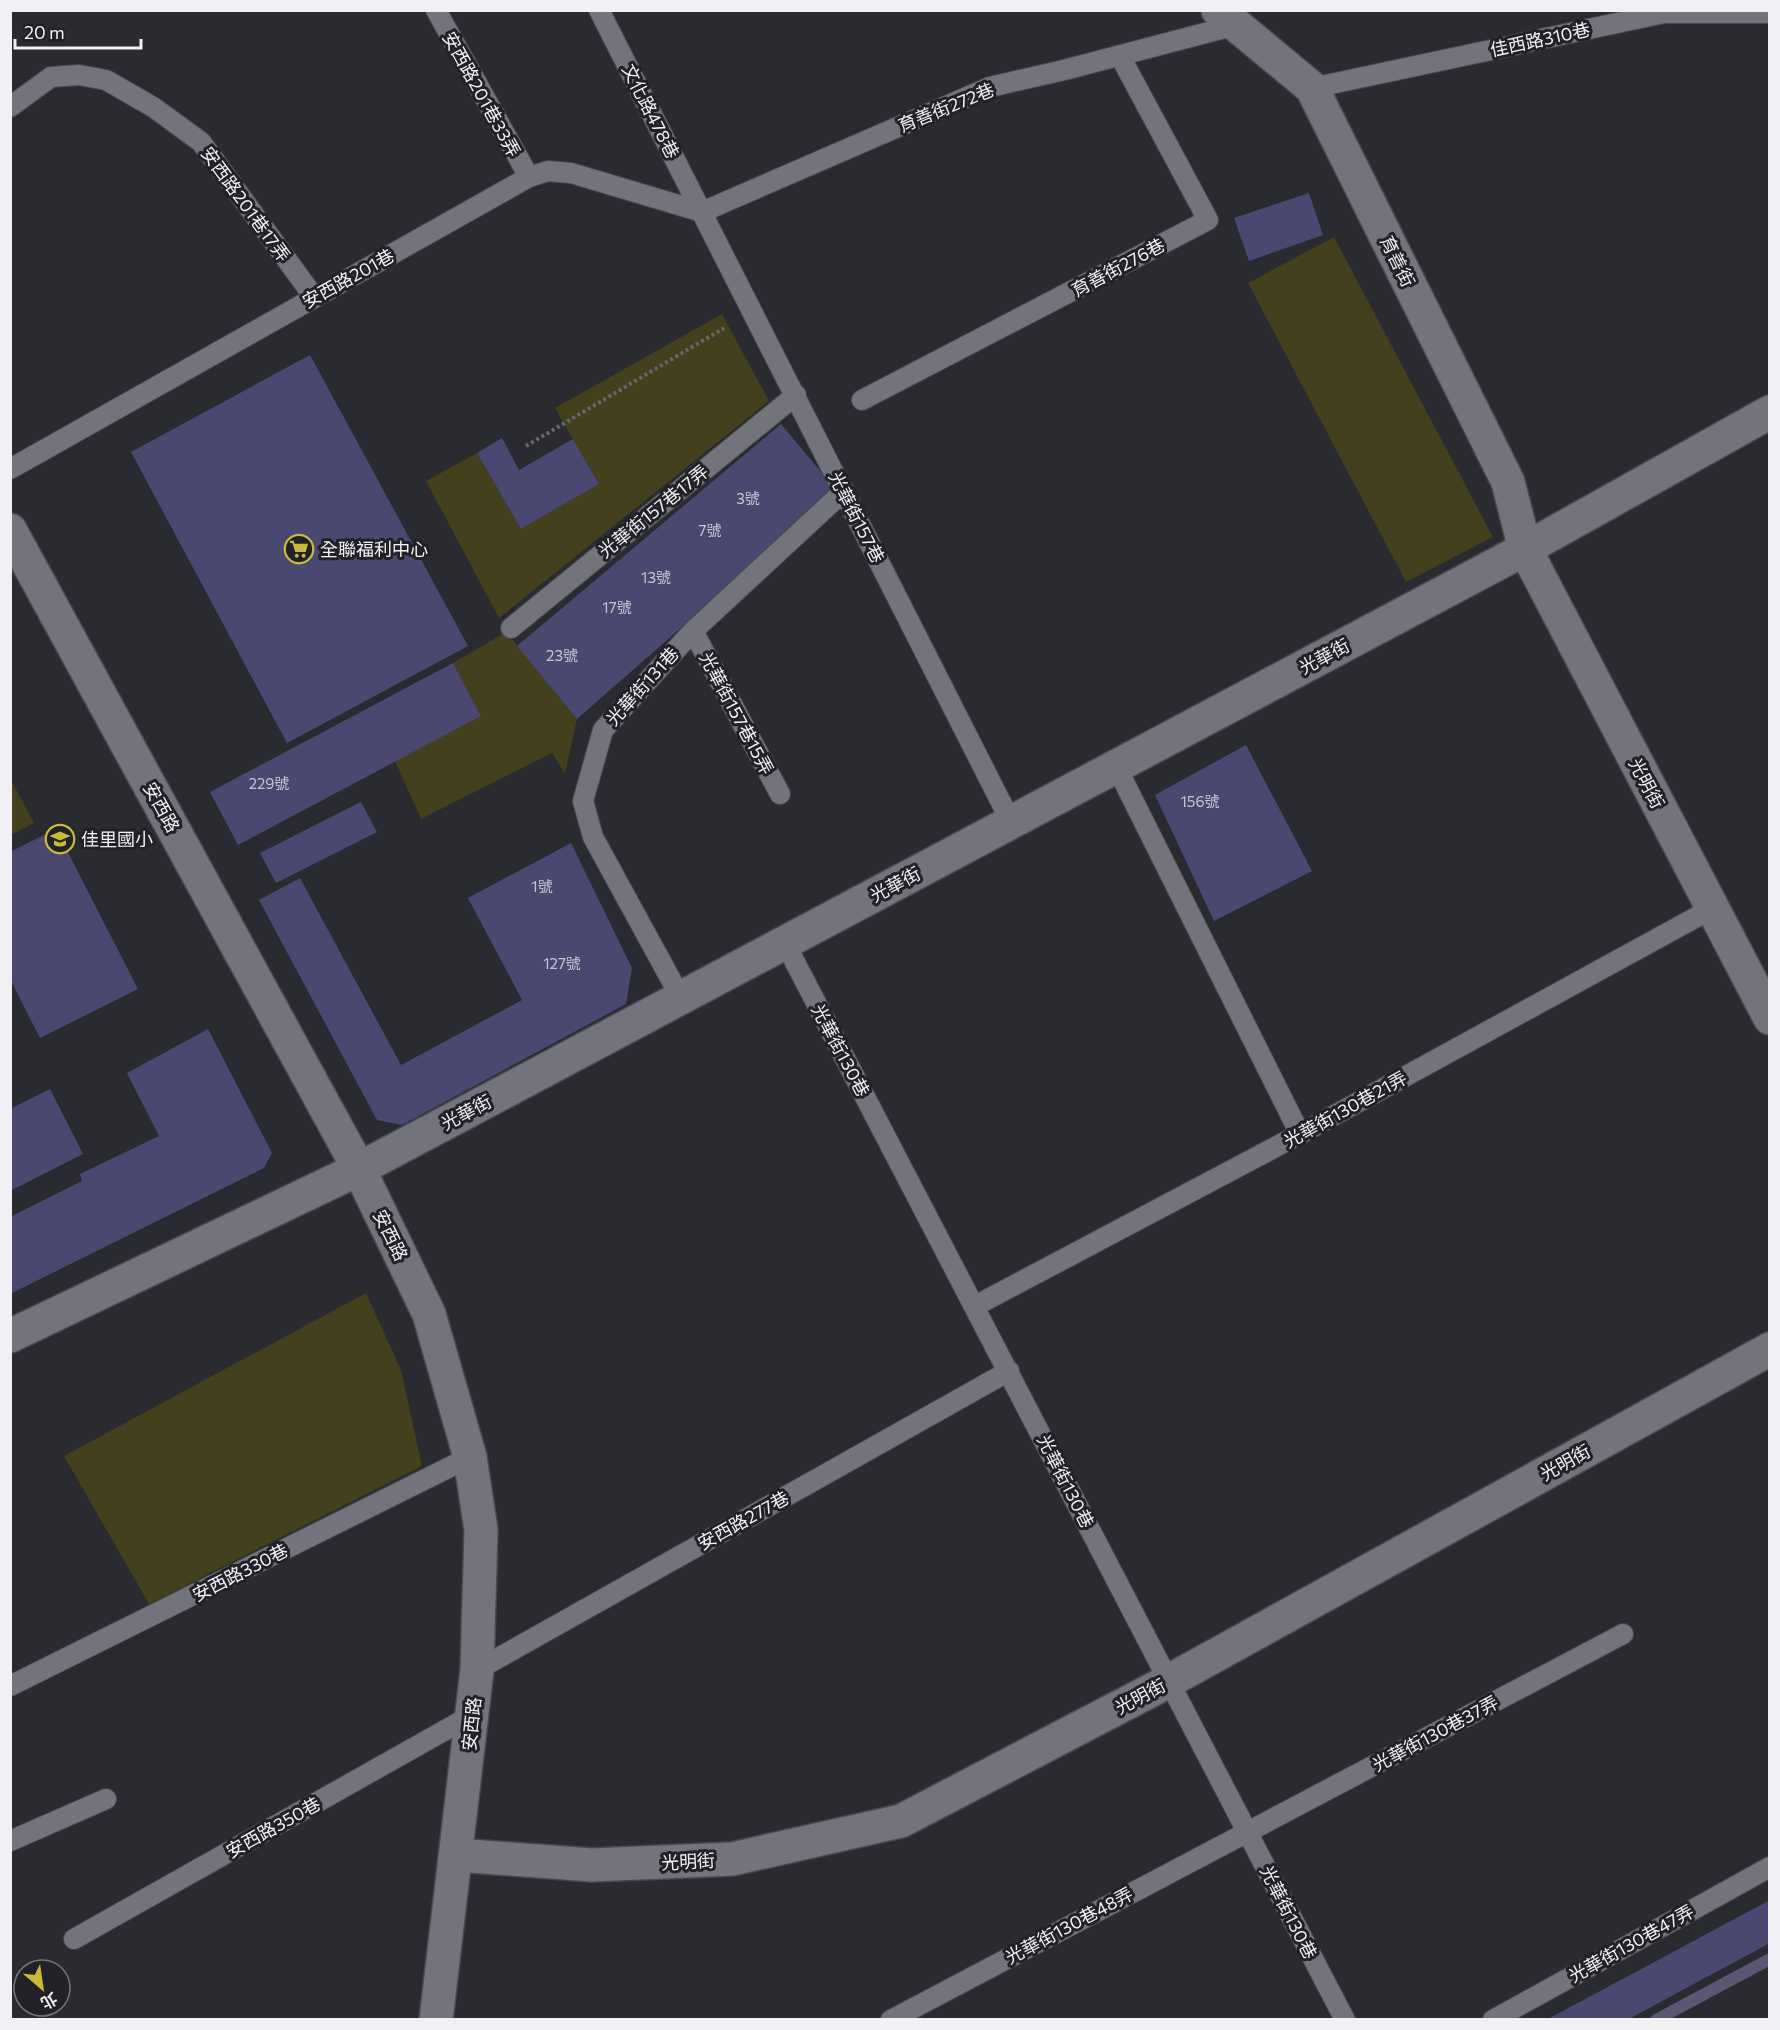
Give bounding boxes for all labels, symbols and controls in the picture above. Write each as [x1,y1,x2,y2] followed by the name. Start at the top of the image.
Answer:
[15,12,141,50] scale bar
[1488,18,1592,60] street label: 佳西路310巷
[24,21,65,43] text: 20 m
[438,27,526,161] street label: 安西路201巷33弄
[618,60,684,162] street label: 文化路478巷
[895,78,997,136] street label: 育善街272巷
[197,142,295,266] street label: 安西路201巷17弄
[1376,232,1420,290] street label: 育善街
[1068,233,1168,301] street label: 育善街276巷
[298,244,398,312] street label: 安西路201巷
[594,460,712,562] street label: 光華街157巷17弄
[825,468,889,566] street label: 光華街157巷
[736,489,760,507] house number: 3號
[699,521,721,539] house number: 7號
[283,533,315,565] supermarket icon: 全聯福利中心
[320,538,428,560] place label: 全聯福利中心
[641,568,671,586] house number: 13號
[602,598,632,616] house number: 17號
[1295,634,1353,678] street label: 光華街
[601,642,683,730] street label: 光華街131巷
[546,646,578,664] house number: 23號
[695,648,779,778] street label: 光華街157巷15弄
[1625,754,1669,812] street label: 光明街
[249,774,289,792] house number: 229號
[139,778,185,836] street label: 安西路
[1180,792,1220,810] house number: 156號
[44,823,76,855] school or university icon: 佳里國小
[81,828,153,850] place label: 佳里國小
[866,862,924,906] street label: 光華街
[531,877,553,895] house number: 1號
[543,954,581,972] house number: 127號
[807,1000,875,1100] street label: 光華街130巷
[1280,1066,1410,1152] street label: 光華街130巷21弄
[437,1090,495,1134] street label: 光華街
[369,1206,413,1264] street label: 安西路
[1033,1431,1099,1531] street label: 光華街130巷
[1536,1439,1594,1485] street label: 光明街
[694,1486,792,1554] street label: 安西路277巷
[189,1539,291,1605] street label: 安西路330巷
[1111,1674,1169,1718] street label: 光明街
[1368,1691,1502,1775] street label: 光華街130巷37弄
[457,1696,485,1752] street label: 安西路
[222,1792,324,1862] street label: 安西路350巷
[660,1849,716,1873] street label: 光明街
[1256,1862,1322,1962] street label: 光華街130巷
[1001,1882,1137,1968] street label: 光華街130巷48弄
[1565,1900,1697,1986] street label: 光華街130巷47弄
[12,1958,72,2018] north arrow
[38,1989,61,2014] text: 北

